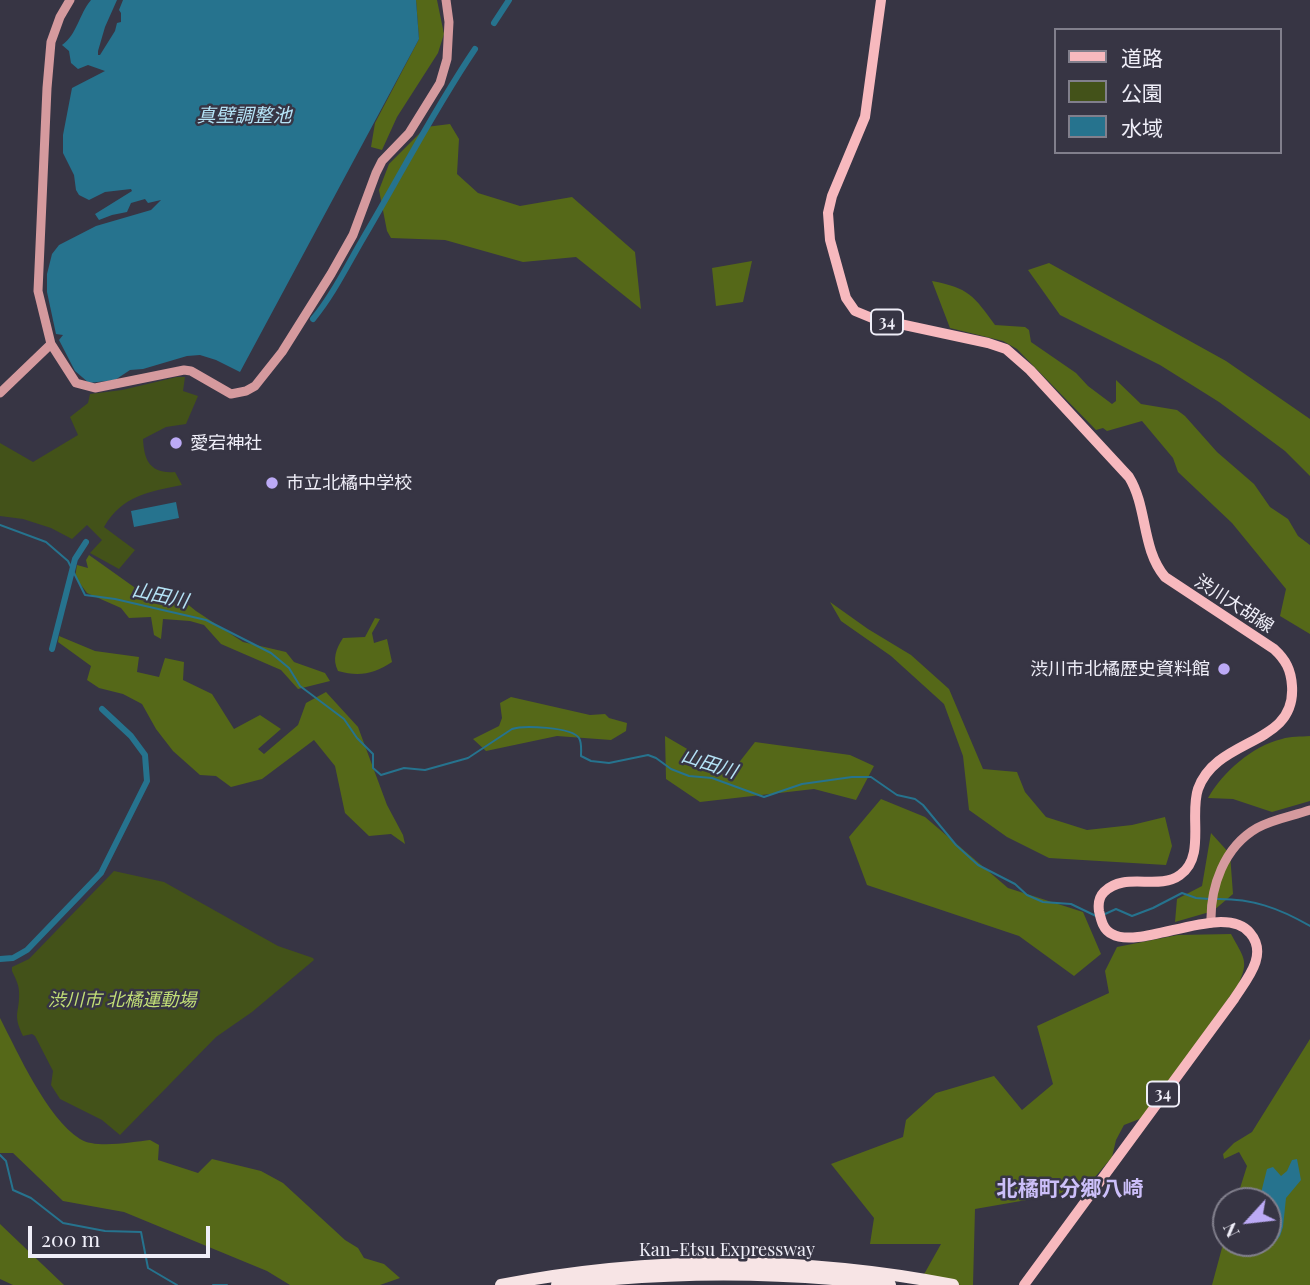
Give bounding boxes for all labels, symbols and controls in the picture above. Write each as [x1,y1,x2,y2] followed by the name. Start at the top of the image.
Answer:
[1054,28,1282,154] legend
[1121,43,1163,71] text: 道路
[1121,78,1163,106] text: 公園
[197,105,291,127] water label: 真壁調整池
[1121,113,1163,141] text: 水域
[871,310,903,334] road number: 34
[190,432,262,454] place label: 愛宕神社
[168,435,184,451] marker: 愛宕神社
[286,472,412,494] place label: 市立北橘中学校
[264,475,280,491] marker: 市立北橘中学校
[1190,570,1278,638] street label: 渋川大胡線
[130,579,190,613] water label: 山田川
[1030,658,1210,680] place label: 渋川市北橘歴史資料館
[1216,661,1232,677] marker: 渋川市北橘歴史資料館
[678,744,740,784] water label: 山田川
[48,989,196,1011] park label: 渋川市 北橘運動場
[1147,1082,1179,1106] road number: 34
[997,1176,1143,1202] district label: 北橘町分郷八崎
[1212,1187,1282,1257] north arrow
[32,1212,214,1256] scale bar
[1215,1219,1245,1243] text: N
[41,1224,100,1252] text: 200 m
[639,1239,815,1261] street label: Kan-Etsu Expressway

